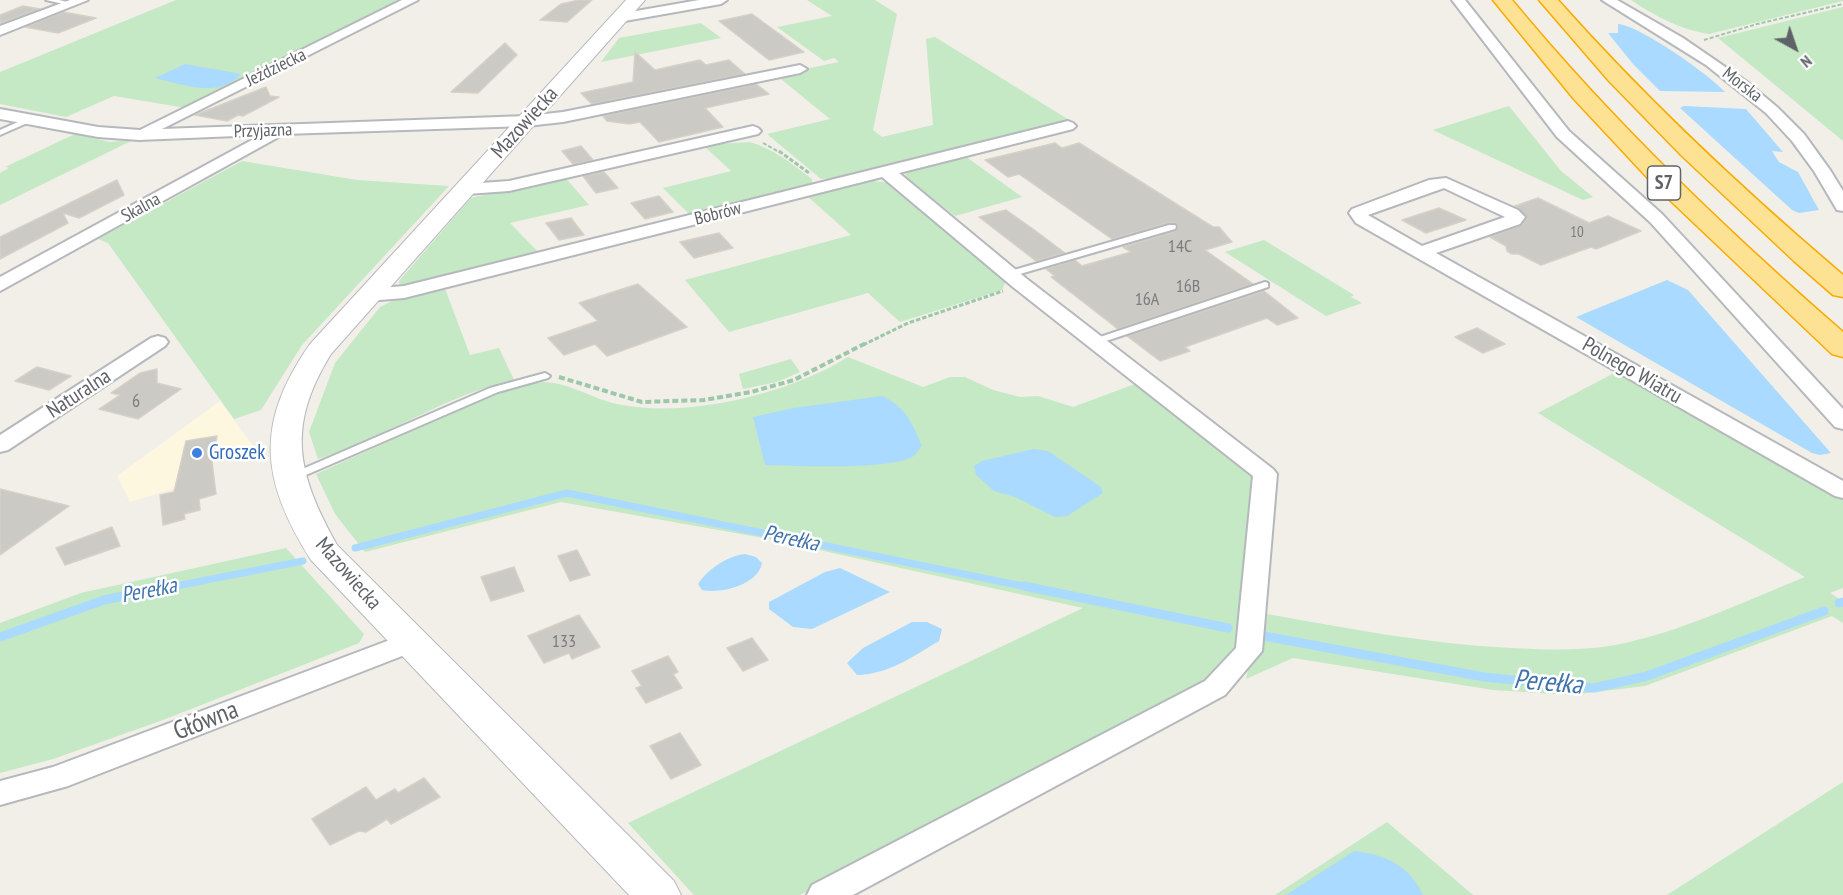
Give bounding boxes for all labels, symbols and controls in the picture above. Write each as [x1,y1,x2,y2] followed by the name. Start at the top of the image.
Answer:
[1765,18,1825,78] north arrow
[242,44,310,92] street label: Jeździecka
[1797,51,1816,72] text: N
[1718,63,1766,107] street label: Morska
[486,82,564,164] street label: Mazowiecka
[233,119,293,143] street label: Przyjazna
[1648,166,1680,200] road number: S7
[118,189,164,227] street label: Skalna
[692,198,744,230] street label: Bobrów
[1570,224,1584,242] house number: 10
[1168,236,1192,258] house number: 14C
[1176,276,1200,298] house number: 16B
[1135,289,1159,311] house number: 16A
[1578,332,1686,410] street label: Polnego Wiatru
[42,364,116,424] street label: Naturalna
[132,391,140,413] house number: 6
[209,440,265,466] place label: Groszek
[190,446,204,460] marker: Groszek
[761,520,821,558] water label: Perełka
[310,533,386,615] street label: Mazowiecka
[119,573,179,609] water label: Perełka
[552,631,576,653] house number: 133
[1512,664,1584,702] water label: Perełka
[169,694,243,748] street label: Główna

